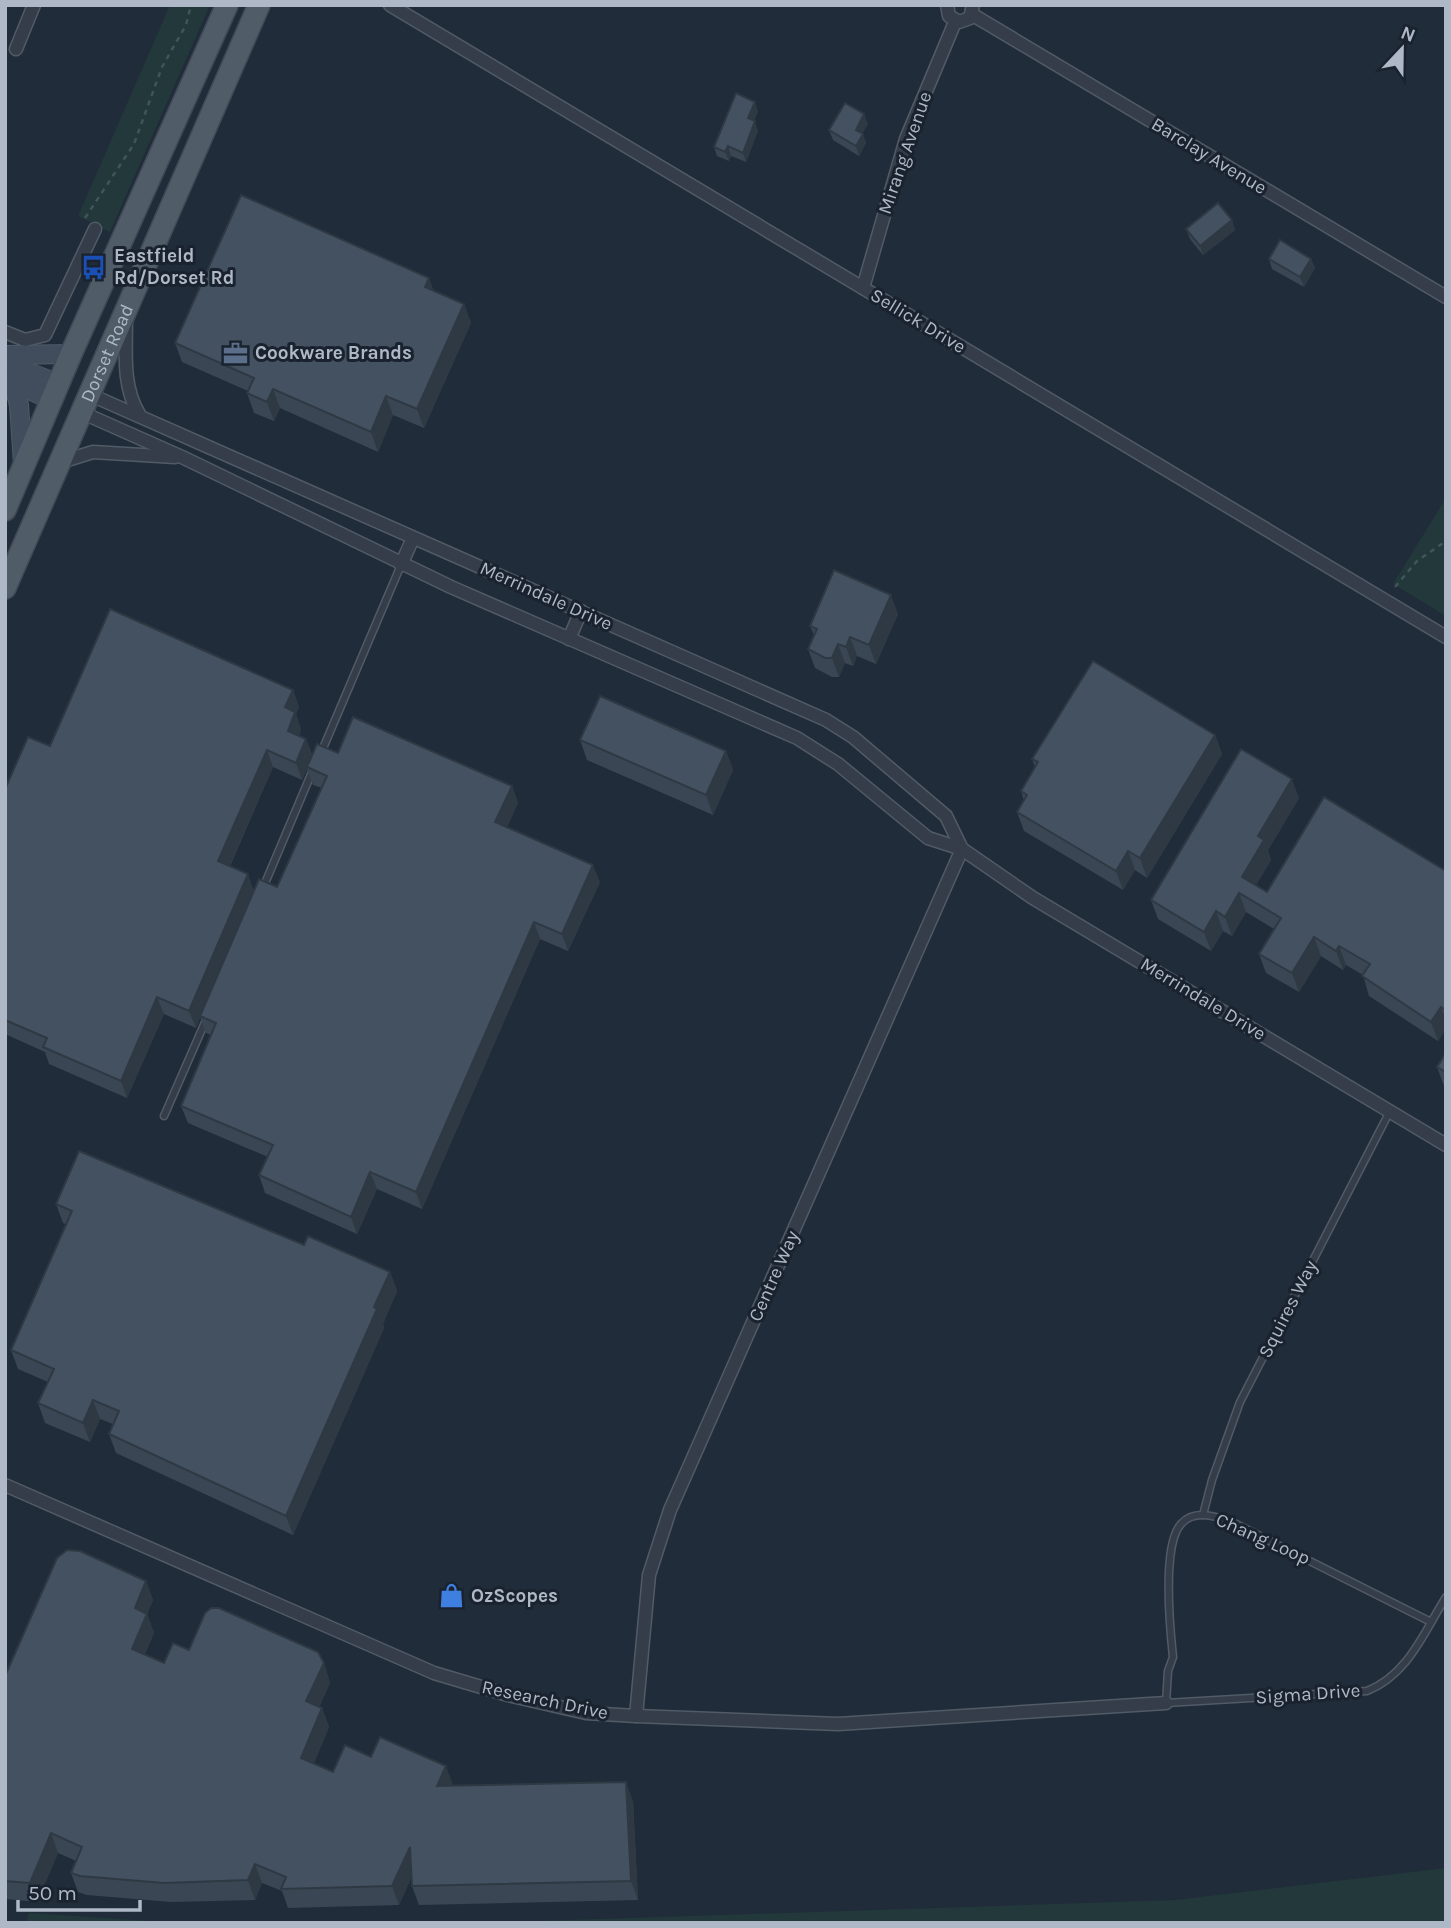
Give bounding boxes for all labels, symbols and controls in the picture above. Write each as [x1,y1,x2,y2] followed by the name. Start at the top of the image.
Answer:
[1367,14,1437,84] north arrow
[1398,21,1418,47] text: N
[874,89,936,217] street label: Mirang Avenue
[1147,113,1271,199] street label: Barclay Avenue
[114,245,234,289] place label: Eastfield Rd/Dorset Rd
[80,253,108,281] bus stop icon: Eastfield Rd/Dorset Rd
[866,284,970,358] street label: Sellick Drive
[76,301,138,406] street label: Dorset Road
[221,339,249,367] office icon: Cookware Brands
[255,342,412,364] place label: Cookware Brands
[476,557,616,635] street label: Merrindale Drive
[1136,953,1270,1045] street label: Merrindale Drive
[744,1227,804,1325] street label: Centre Way
[1254,1256,1322,1361] street label: Squires Way
[1212,1508,1314,1570] street label: Chang Loop
[437,1582,465,1610] shop icon: OzScopes
[471,1585,558,1607] place label: OzScopes
[480,1676,610,1724] street label: Research Drive
[1255,1679,1361,1709] street label: Sigma Drive
[18,1868,140,1912] scale bar
[28,1881,77,1905] text: 50 m

